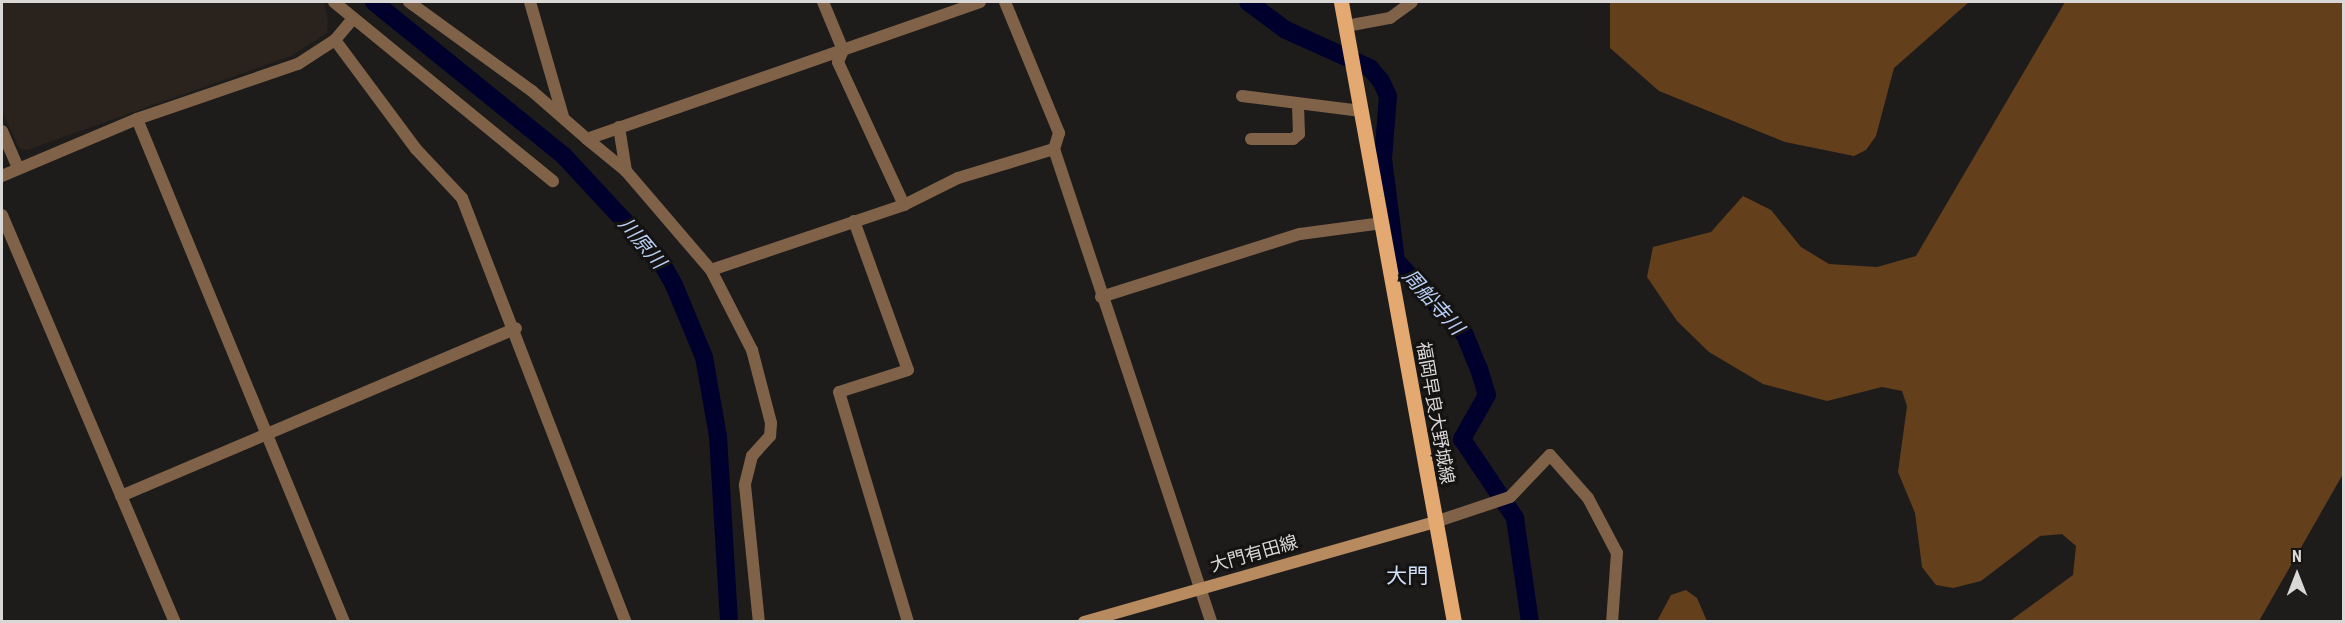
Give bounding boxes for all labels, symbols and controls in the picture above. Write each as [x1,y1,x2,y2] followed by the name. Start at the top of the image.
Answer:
[614,212,670,274] water label: 川原川
[1397,264,1469,340] water label: 周船寺川
[1412,340,1458,486] street label: 福岡早良大野城線
[1208,531,1300,577] street label: 大門有田線
[2267,545,2327,605] north arrow
[2292,547,2302,566] text: N
[1386,563,1428,589] district label: 大門

